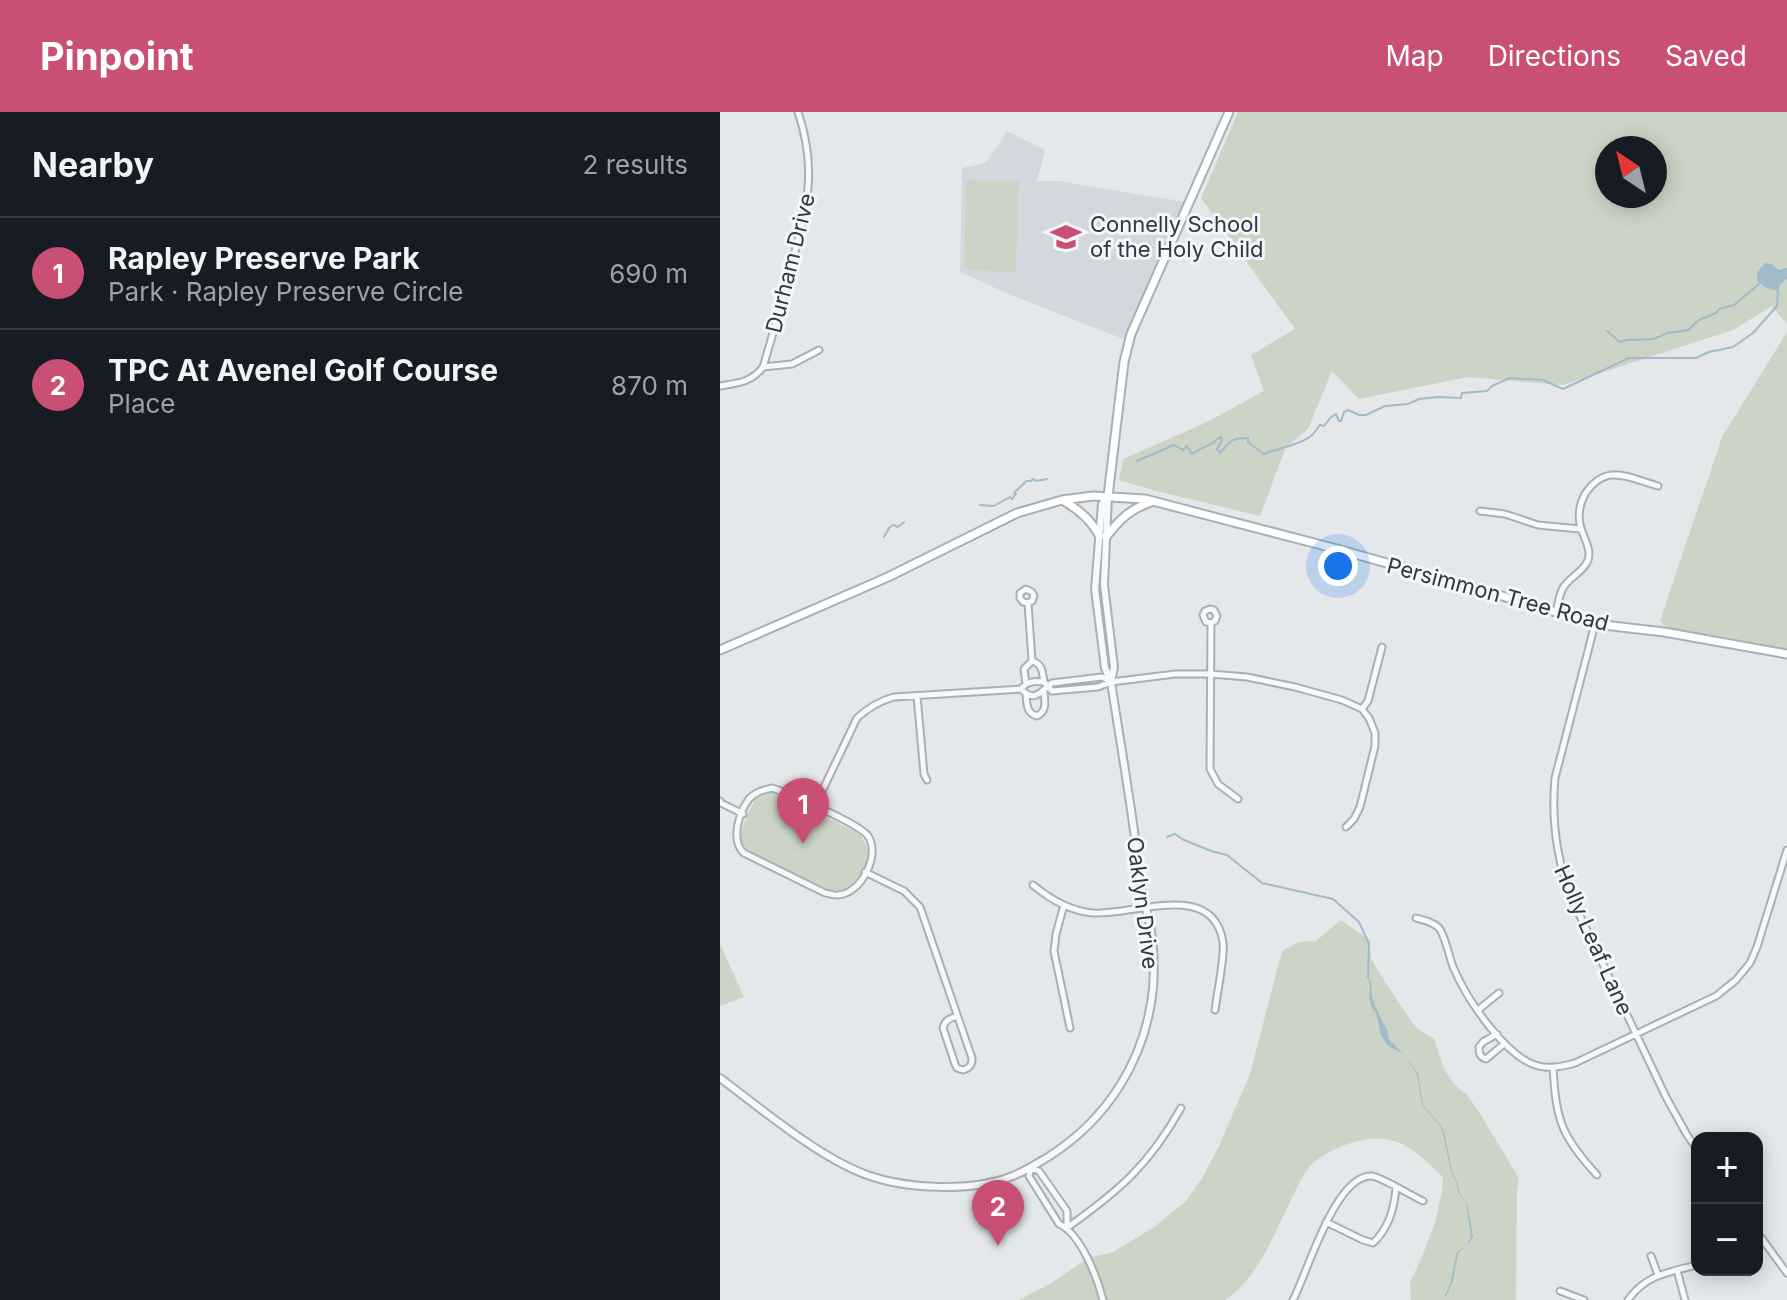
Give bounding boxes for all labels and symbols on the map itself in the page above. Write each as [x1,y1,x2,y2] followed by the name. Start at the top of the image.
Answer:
[1595,136,1667,208] north arrow
[760,191,820,335] street label: Durham Drive
[1090,211,1263,262] place label: Connelly School of the Holy Child
[1049,220,1083,254] school or university icon: Connelly School of the Holy Child
[1318,546,1358,586] your location
[1384,552,1612,636] street label: Persimmon Tree Road
[777,778,829,844] pin: 1
[1122,835,1164,971] street label: Oaklyn Drive
[1549,861,1639,1019] street label: Holly Leaf Lane
[972,1180,1024,1246] pin: 2

